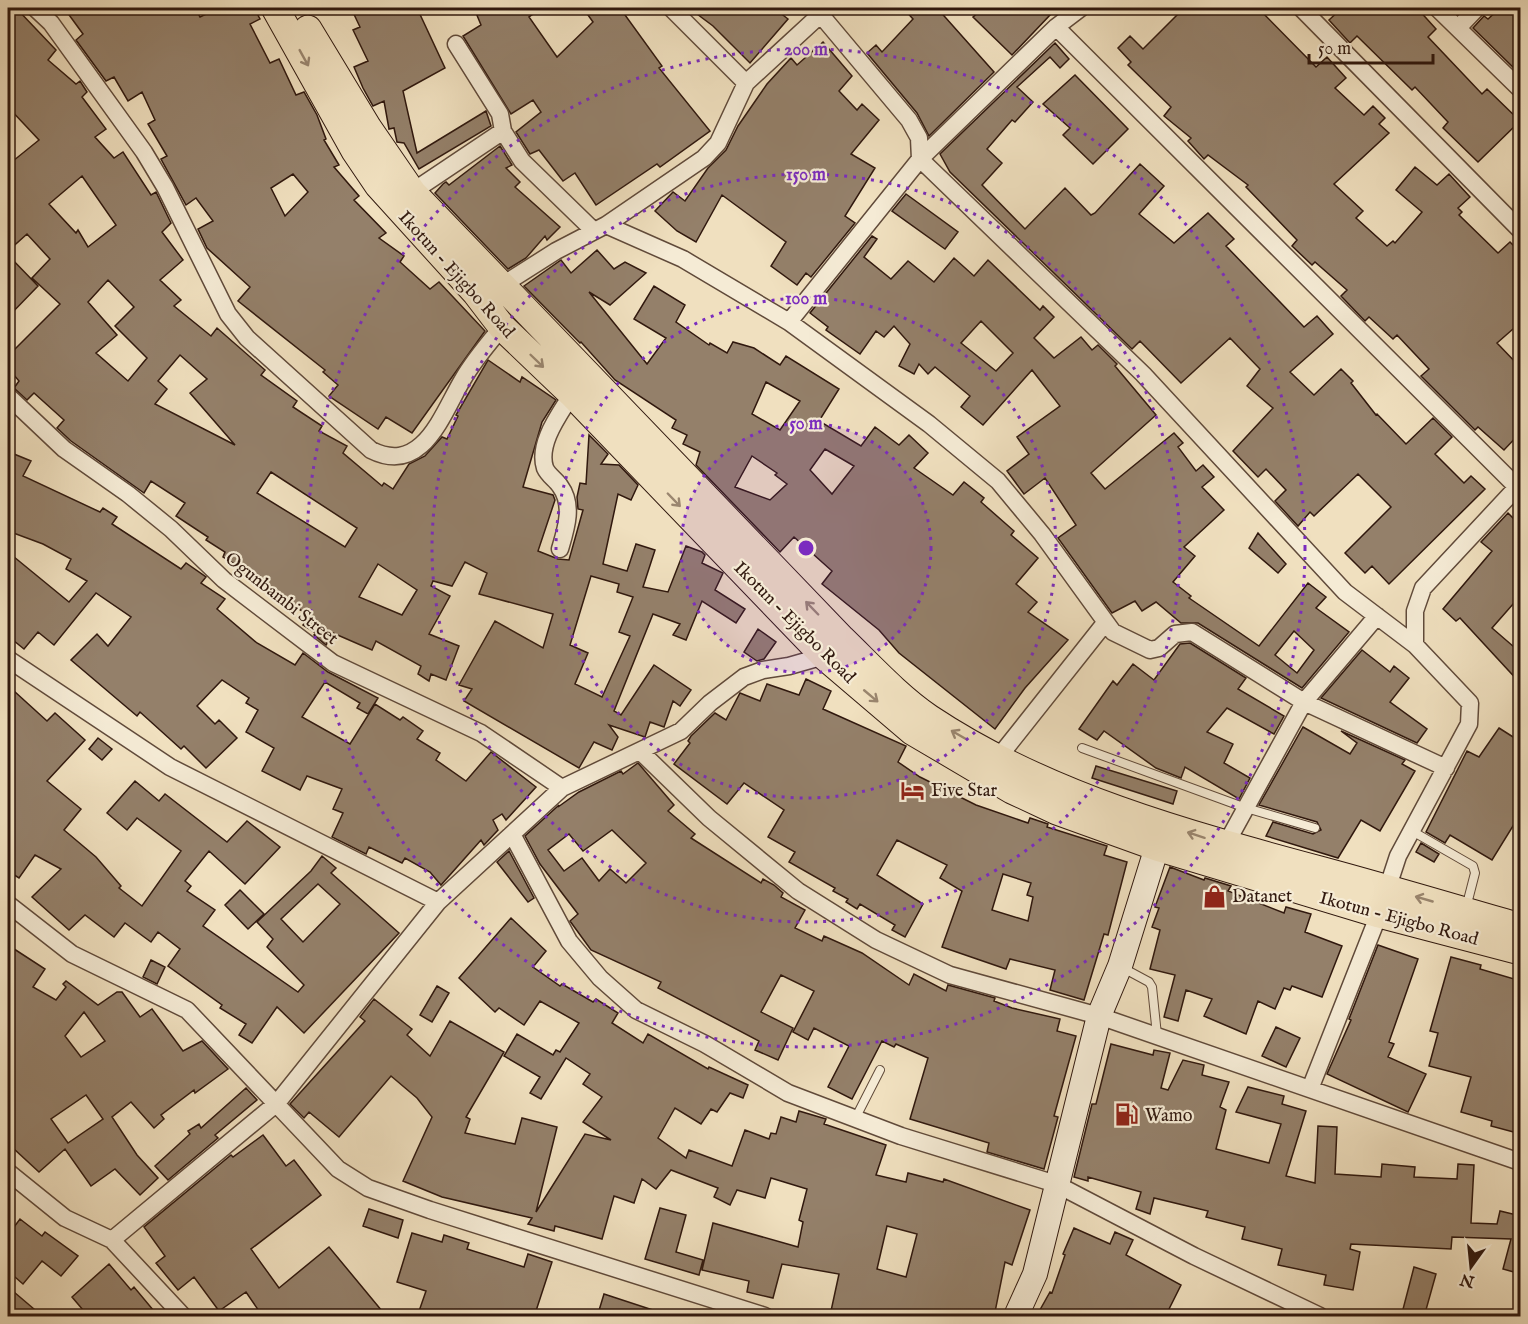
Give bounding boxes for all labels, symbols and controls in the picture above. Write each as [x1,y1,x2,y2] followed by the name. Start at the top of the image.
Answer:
[1309,27,1434,65] scale bar
[1318,38,1351,61] text: 50 m
[784,39,828,62] text: 200 m
[299,49,310,67] one-way arrow
[786,164,826,187] text: 150 m
[393,207,519,344] street label: Ikotun - Ejigbo Road
[785,288,827,311] text: 100 m
[529,353,544,367] one-way arrow
[789,413,823,436] text: 50 m
[666,492,681,507] one-way arrow
[796,538,816,558] centre of rings
[220,548,342,651] street label: Ogunbambi Street
[728,557,860,689] street label: Ikotun - Ejigbo Road
[805,601,819,616] one-way arrow
[863,690,879,703] one-way arrow
[951,729,968,741] one-way arrow
[900,777,926,803] hotel icon: Five Star
[931,780,997,803] place label: Five Star
[1187,828,1206,839] one-way arrow
[1201,883,1227,909] shop icon: Datanet
[1232,886,1292,909] place label: Datanet
[1317,887,1481,952] street label: Ikotun - Ejigbo Road
[1415,893,1434,904] one-way arrow
[1114,1102,1140,1128] fuel station icon: Wamo
[1145,1105,1193,1128] place label: Wamo
[1441,1237,1501,1297] north arrow
[1458,1268,1478,1291] text: N

